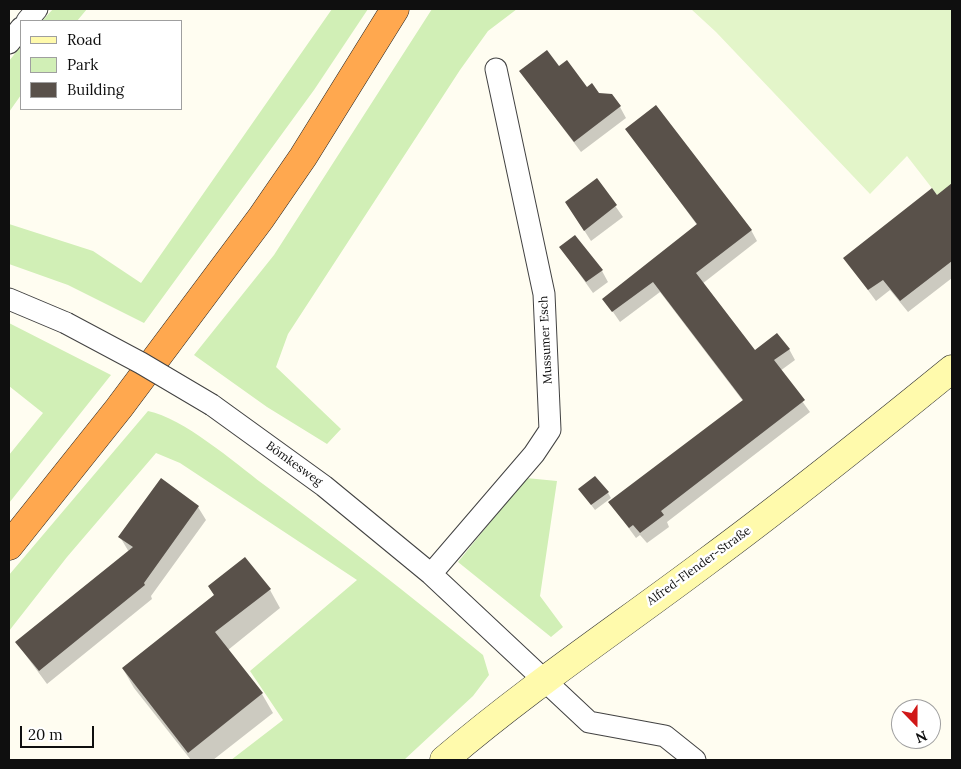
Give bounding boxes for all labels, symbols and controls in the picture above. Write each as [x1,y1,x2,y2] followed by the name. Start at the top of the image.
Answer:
[20,20,182,110] legend
[67,30,102,49] text: Road
[67,55,98,74] text: Park
[67,80,124,99] text: Building
[536,295,556,385] street label: Mussumer Esch
[263,439,325,489] street label: Bömkesweg
[644,524,754,608] street label: Alfred-Flender-Straße
[891,699,941,749] north arrow
[22,716,96,748] scale bar
[28,725,63,744] text: 20 m
[913,727,930,747] text: N

